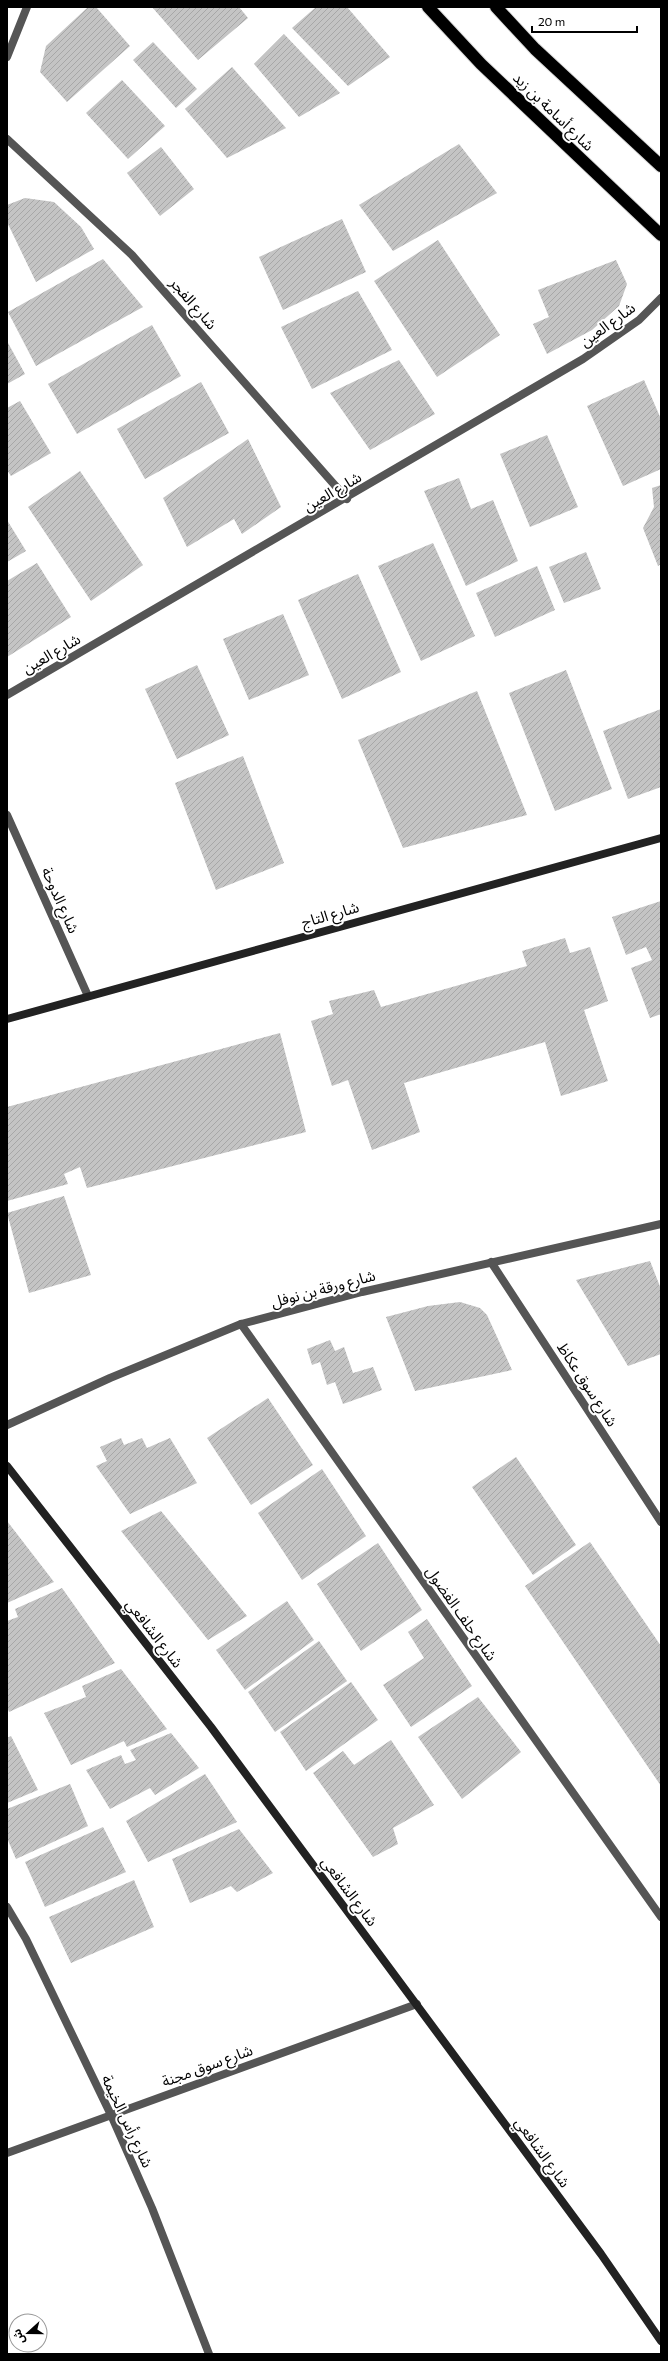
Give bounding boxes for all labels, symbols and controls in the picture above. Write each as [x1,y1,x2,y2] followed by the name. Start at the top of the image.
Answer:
[532,8,637,34] scale bar
[538,14,565,28] text: 20 m
[507,68,598,157] street label: شارع أسامة بن زيد
[163,273,221,335] street label: شارع الفجر
[576,298,641,353] street label: شارع العين
[300,467,366,518] street label: شارع العين
[19,629,85,680] street label: شارع العين
[35,864,84,938] street label: شارع الدوحة
[299,897,362,935] street label: شارع التاج
[269,1265,378,1314] street label: شارع ورقة بن نوفل
[551,1339,622,1432] street label: شارع سوق عكاظ
[419,1562,501,1666] street label: شارع حلف الفضول
[119,1595,188,1674] street label: شارع الشافعي
[315,1853,382,1932] street label: شارع الشافعي
[159,2040,256,2094] street label: شارع سوق مجنة
[95,2072,157,2172] street label: شارع رأس الخيمة
[508,2113,575,2193] street label: شارع الشافعي
[8,2313,48,2353] north arrow
[9,2327,28,2346] text: ش

